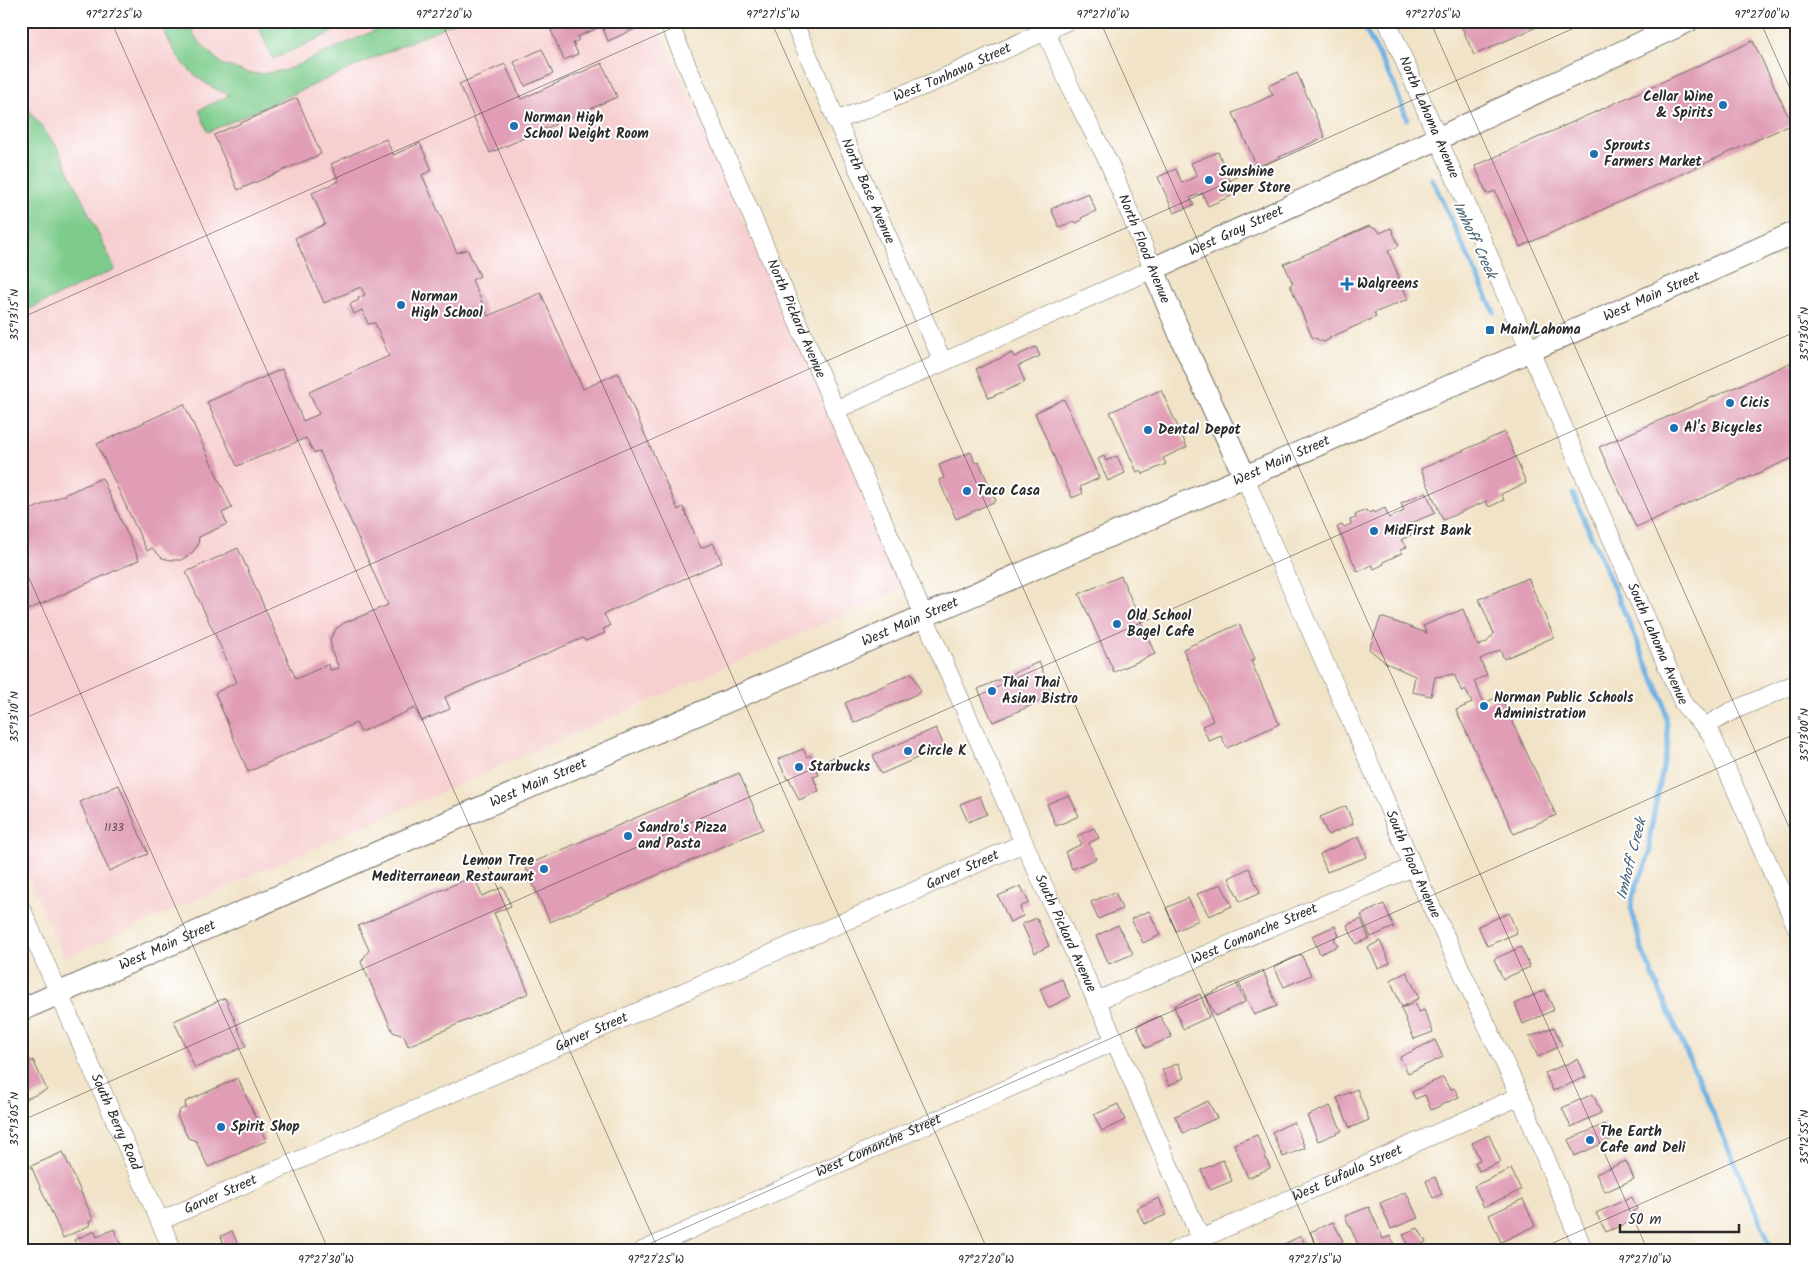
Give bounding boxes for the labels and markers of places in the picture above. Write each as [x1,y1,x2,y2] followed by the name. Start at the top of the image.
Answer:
[1643,86,1713,124] place label: Cellar Wine & Spirits
[1717,99,1729,111] marker: Cellar Wine & Spirits
[524,107,649,145] place label: Norman High School Weight Room
[508,120,520,132] marker: Norman High School Weight Room
[1604,135,1703,173] place label: Sprouts Farmers Market
[1588,148,1600,160] marker: Sprouts Farmers Market
[1219,161,1291,199] place label: Sunshine Super Store
[1203,174,1215,186] marker: Sunshine Super Store
[1357,273,1419,295] place label: Walgreens
[1341,278,1353,290] marker: Walgreens
[411,286,483,324] place label: Norman High School
[395,299,407,311] marker: Norman High School
[1500,319,1581,341] place label: Main/Lahoma
[1484,324,1496,336] marker: Main/Lahoma
[1740,392,1770,414] place label: Cicis
[1724,397,1736,409] marker: Cicis
[1684,417,1762,439] place label: Al's Bicycles
[1158,419,1242,441] place label: Dental Depot
[1668,422,1680,434] marker: Al's Bicycles
[1142,424,1154,436] marker: Dental Depot
[977,480,1040,502] place label: Taco Casa
[961,485,973,497] marker: Taco Casa
[1384,520,1472,542] place label: MidFirst Bank
[1368,525,1380,537] marker: MidFirst Bank
[1127,605,1194,643] place label: Old School Bagel Cafe
[1111,618,1123,630] marker: Old School Bagel Cafe
[1002,672,1079,710] place label: Thai Thai Asian Bistro
[986,685,998,697] marker: Thai Thai Asian Bistro
[1494,687,1634,725] place label: Norman Public Schools Administration
[1478,700,1490,712] marker: Norman Public Schools Administration
[918,740,967,762] place label: Circle K
[902,745,914,757] marker: Circle K
[809,756,871,778] place label: Starbucks
[793,761,805,773] marker: Starbucks
[638,817,727,855] place label: Sandro's Pizza and Pasta
[622,830,634,842] marker: Sandro's Pizza and Pasta
[372,850,535,888] place label: Lemon Tree Mediterranean Restaurant
[538,863,550,875] marker: Lemon Tree Mediterranean Restaurant
[231,1116,300,1138] place label: Spirit Shop
[215,1121,227,1133] marker: Spirit Shop
[1600,1121,1686,1159] place label: The Earth Cafe and Deli
[1584,1134,1596,1146] marker: The Earth Cafe and Deli

